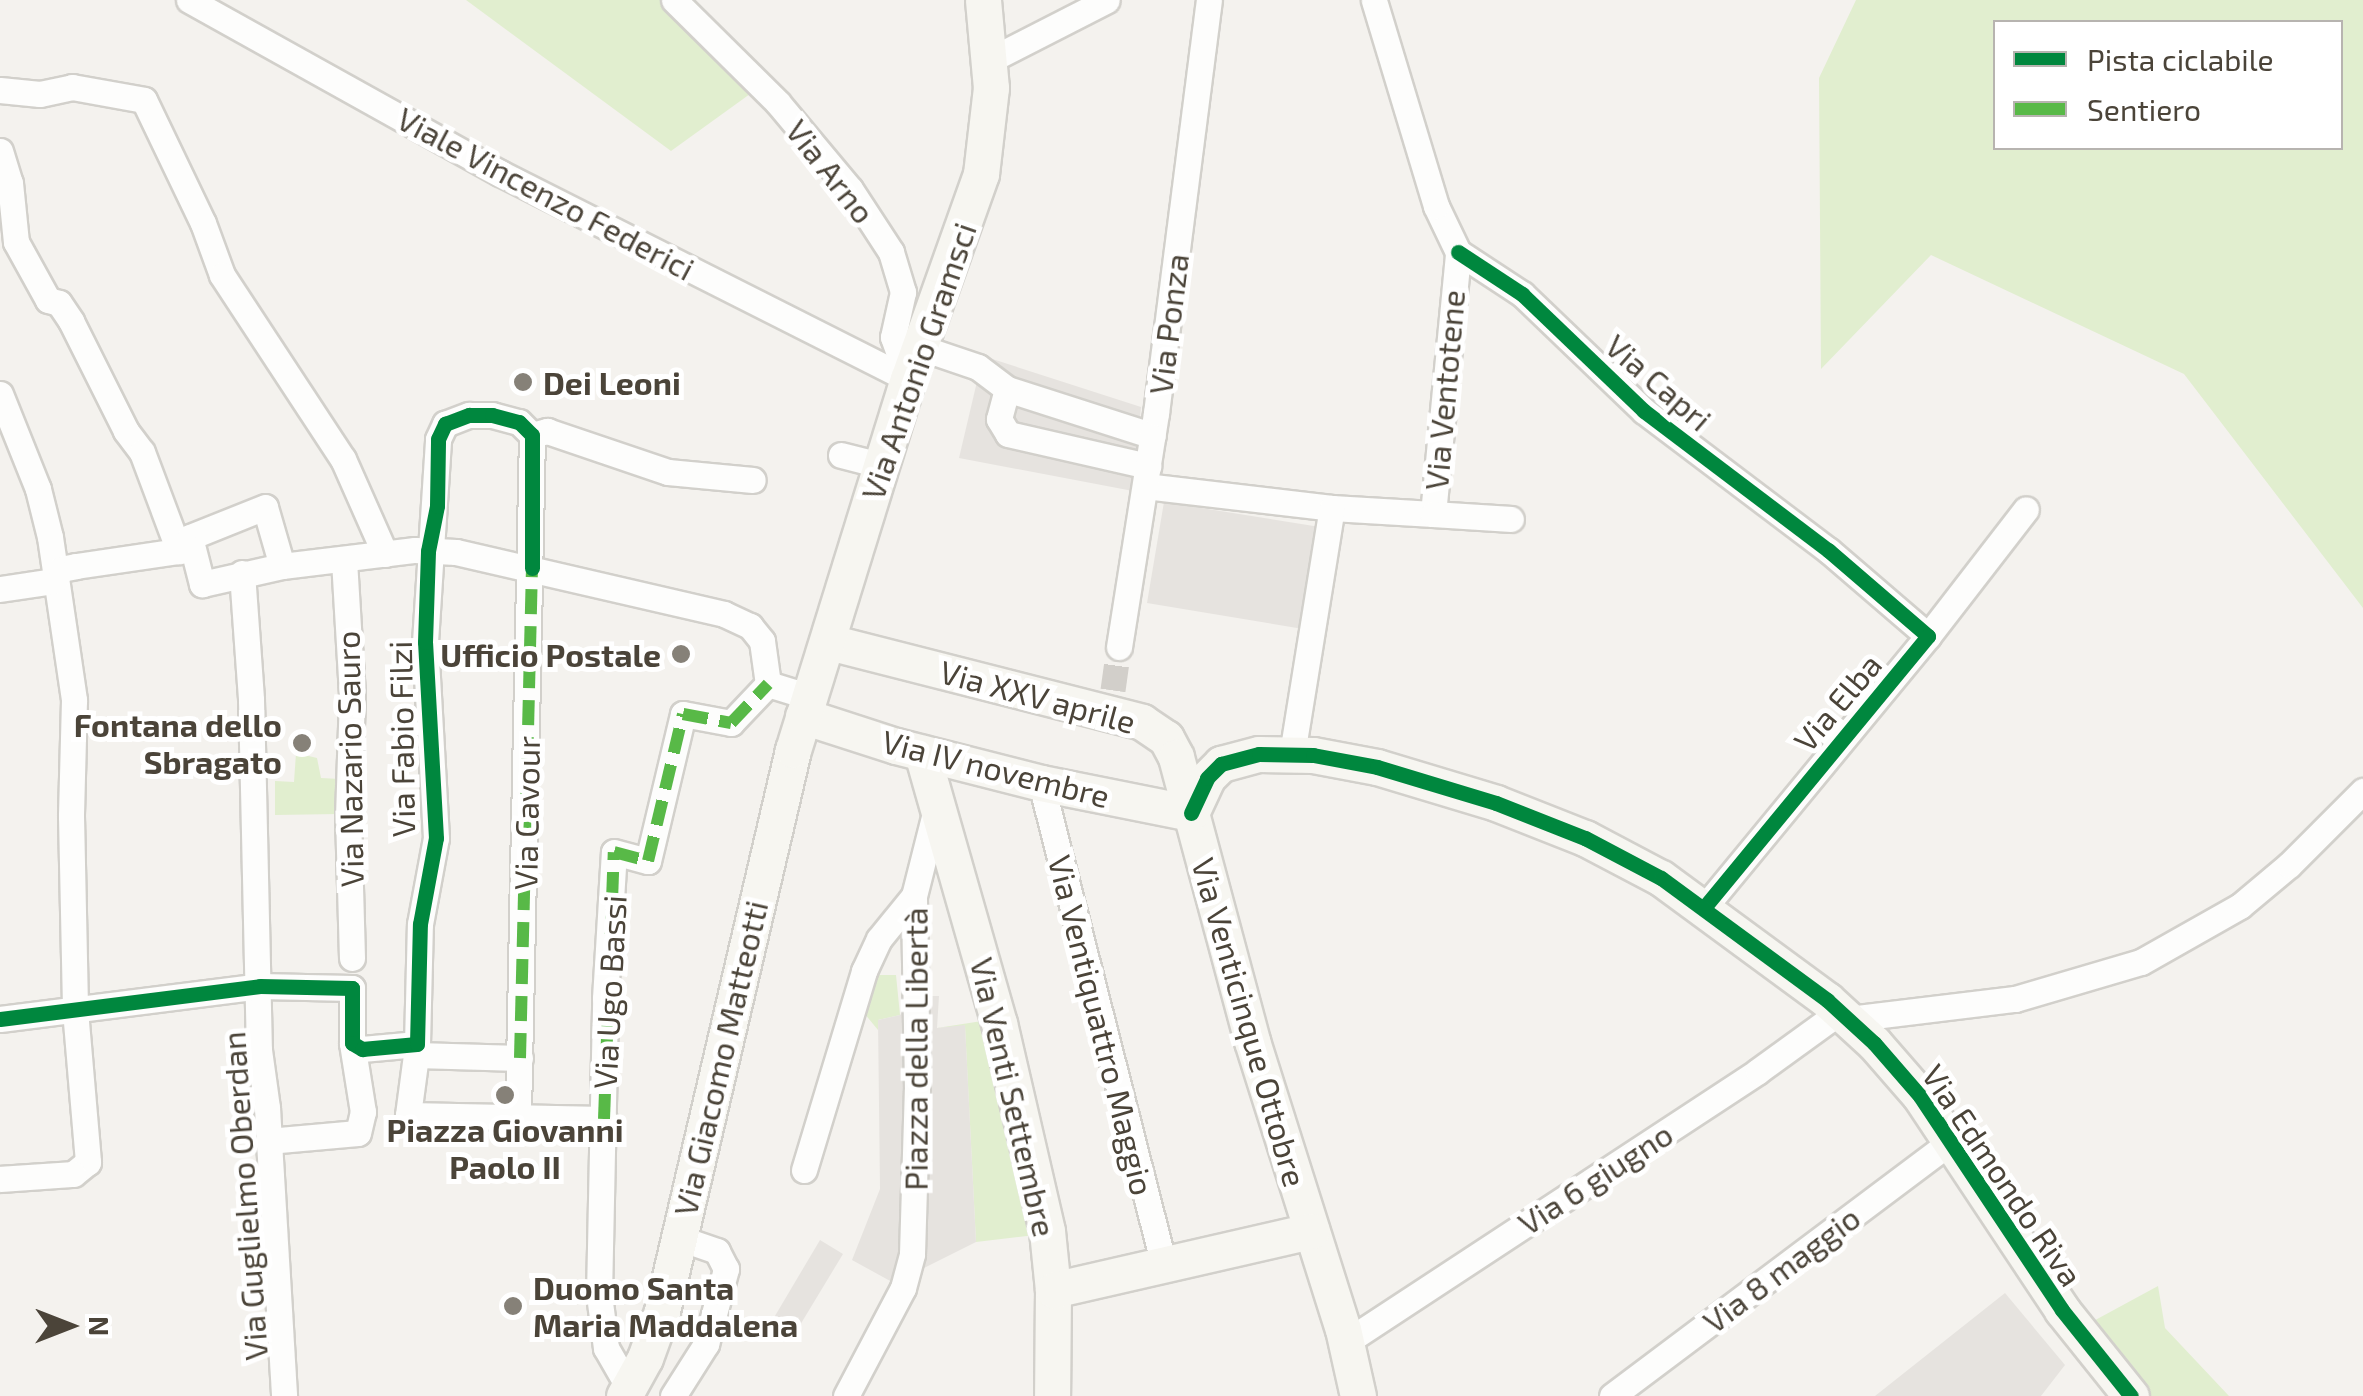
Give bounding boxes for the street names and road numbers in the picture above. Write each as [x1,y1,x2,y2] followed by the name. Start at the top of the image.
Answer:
[391,98,701,288] street label: Viale Vincenzo Federici
[778,111,884,231] street label: Via Arno
[852,217,984,505] street label: Via Antonio Gramsci
[1140,251,1196,397] street label: Via Ponza
[1416,288,1472,492] street label: Via Ventotene
[1598,326,1720,438] street label: Via Capri
[328,630,370,888] street label: Via Nazario Sauro
[380,640,422,838] street label: Via Fabio Filzi
[1785,645,1889,759] street label: Via Elba
[936,651,1140,741] street label: Via XXV aprile
[878,721,1114,815] street label: Via IV novembre
[505,736,547,890] street label: Via Cavour
[1041,851,1163,1199] street label: Via Ventiquattro Maggio
[1185,853,1315,1191] street label: Via Venticinque Ottobre
[585,894,633,1090] street label: Via Ugo Bassi
[665,897,775,1219] street label: Via Giacomo Matteotti
[896,907,934,1191] street label: Piazza della Libertà
[963,953,1065,1241] street label: Via Venti Settembre
[213,1030,275,1362] street label: Via Guglielmo Oberdan
[1915,1057,2091,1293] street label: Via Edmondo Riva
[1511,1114,1679,1242] street label: Via 6 giugno
[1695,1198,1867,1340] street label: Via 8 maggio

